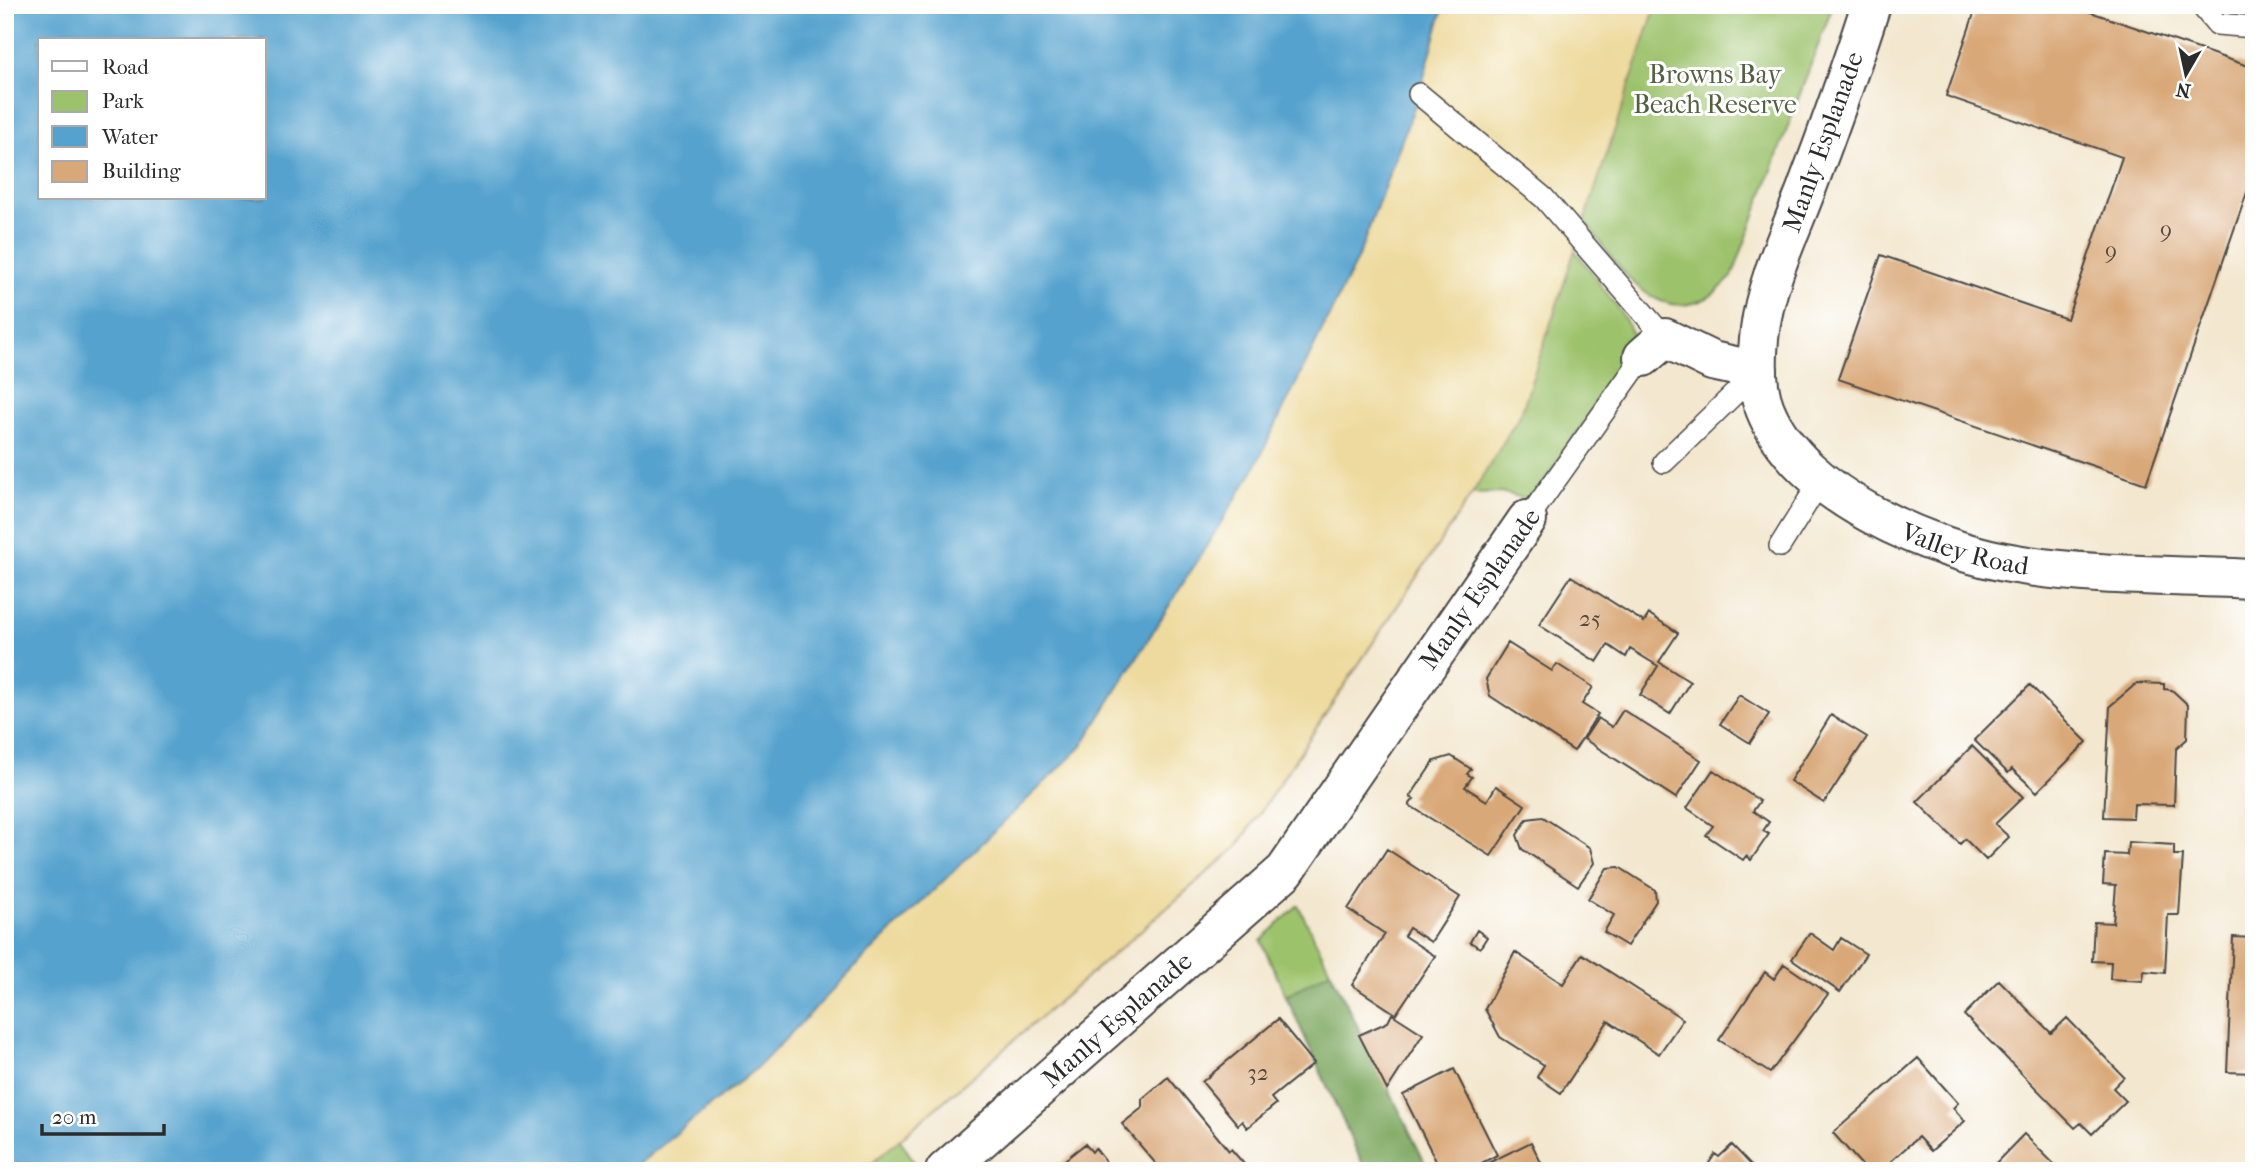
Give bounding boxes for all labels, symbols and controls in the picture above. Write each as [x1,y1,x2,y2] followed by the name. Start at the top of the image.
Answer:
[38,38,266,200] legend
[2150,38,2220,108] north arrow
[1776,47,1870,236] street label: Manly Esplanade
[102,55,149,79] text: Road
[1633,59,1797,120] park label: Browns Bay Beach Reserve
[2174,78,2192,102] text: N
[102,89,144,113] text: Park
[101,125,158,149] text: Water
[102,159,181,183] text: Building
[2160,216,2172,243] house number: 9
[2105,237,2117,264] house number: 9
[1413,502,1547,676] street label: Manly Esplanade
[1896,515,2032,581] street label: Valley Road
[1579,605,1601,632] house number: 25
[1035,945,1198,1094] street label: Manly Esplanade
[1247,1059,1269,1086] house number: 32
[42,1092,164,1136] scale bar
[52,1105,97,1129] text: 20 m

